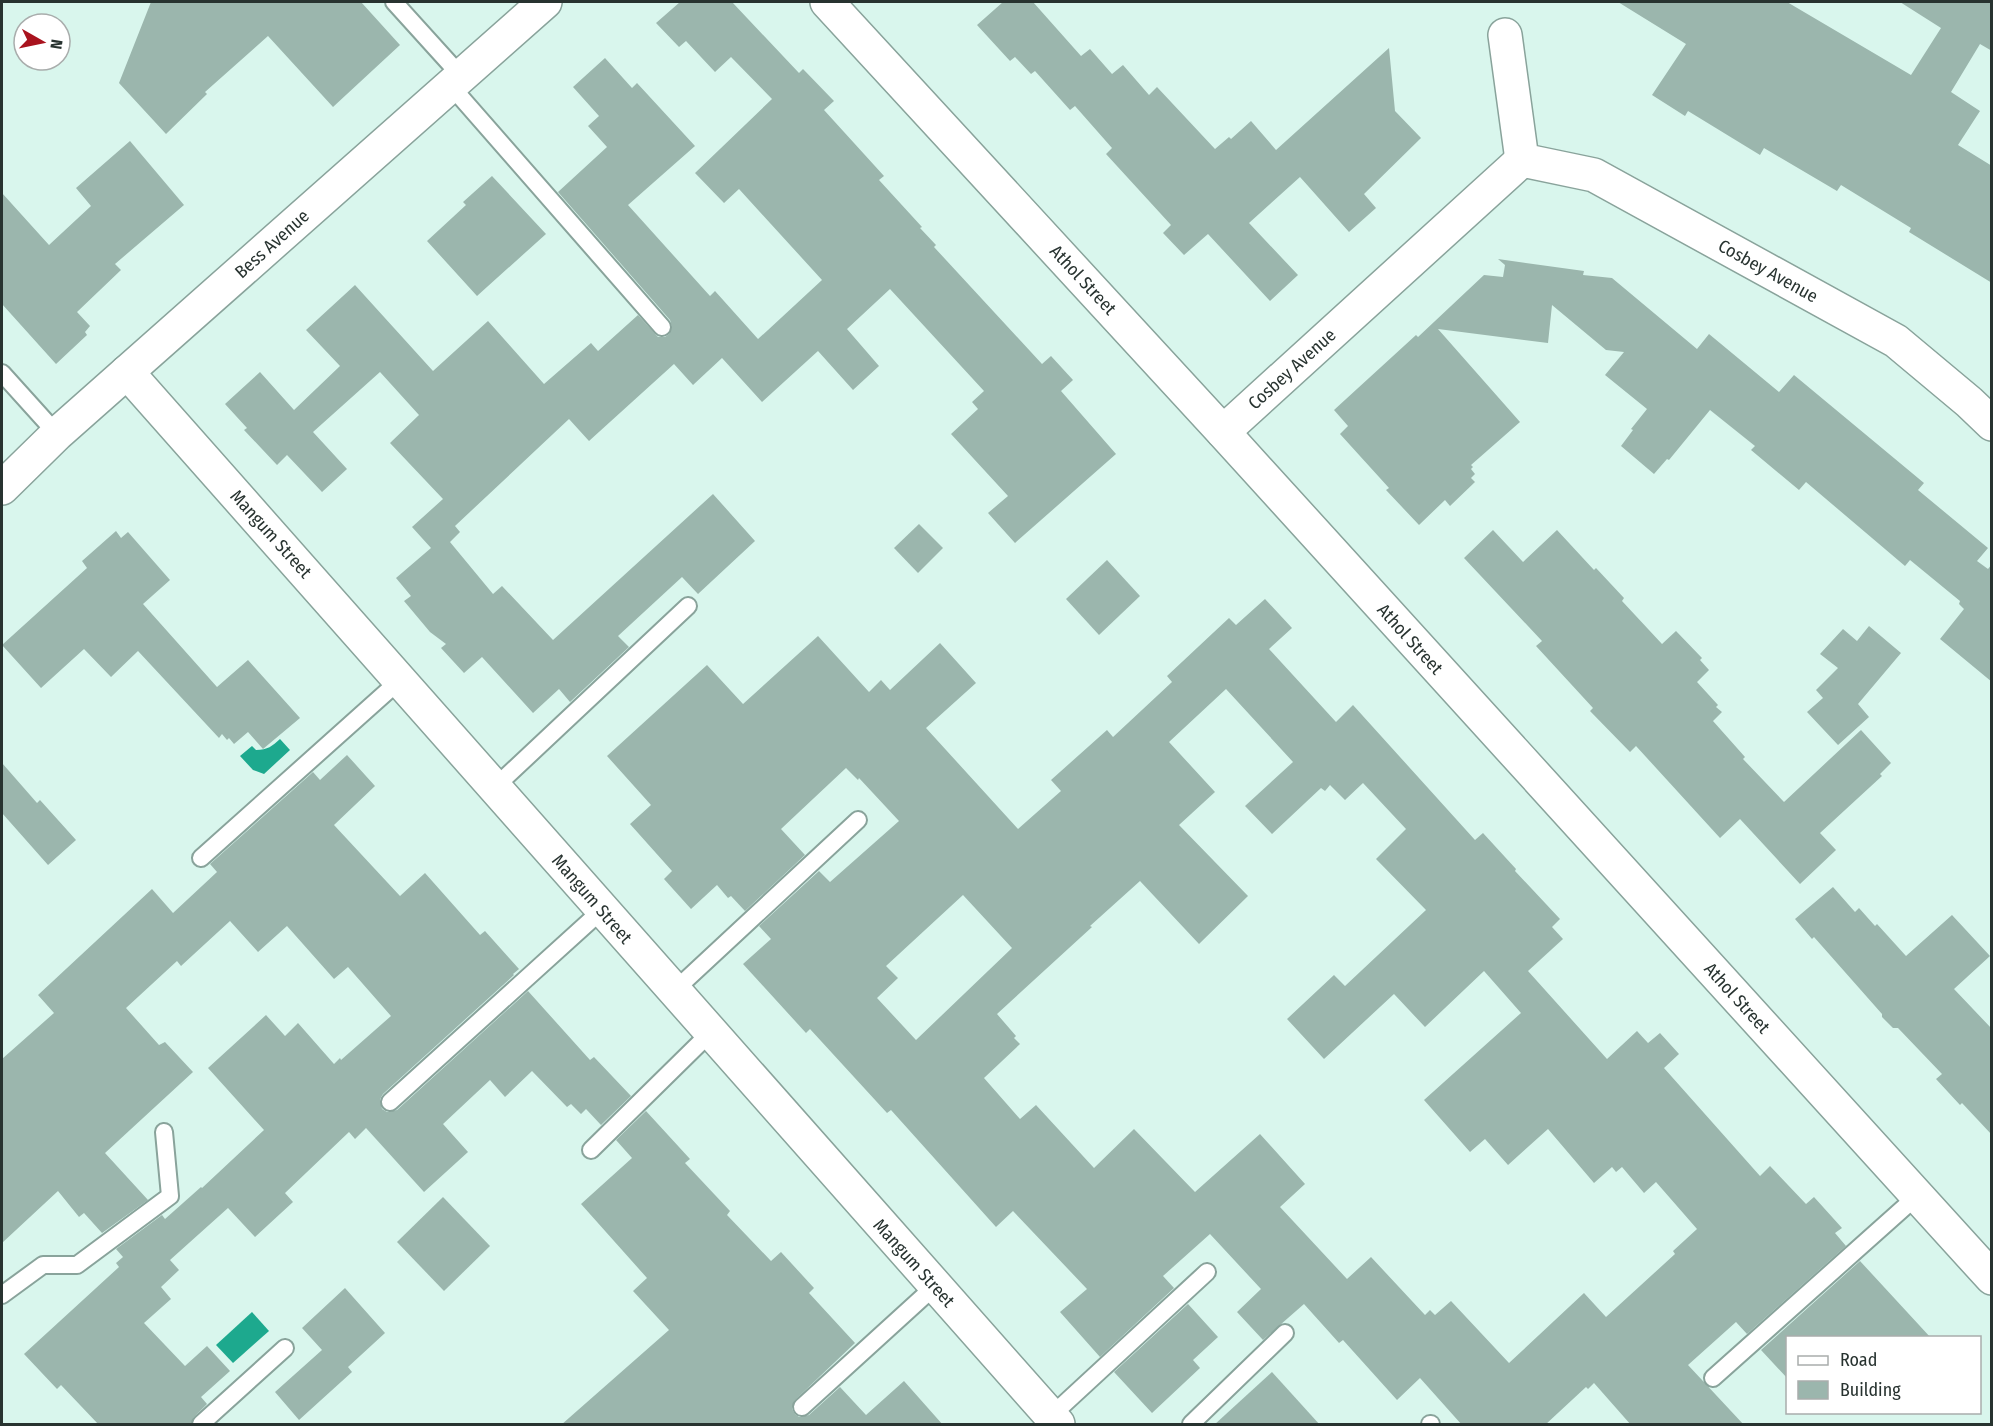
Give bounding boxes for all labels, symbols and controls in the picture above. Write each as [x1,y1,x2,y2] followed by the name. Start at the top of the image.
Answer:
[12,12,72,72] north arrow
[46,38,66,50] text: N
[230,205,314,283] street label: Bess Avenue
[1714,235,1822,308] street label: Cosbey Avenue
[1045,240,1121,320] street label: Athol Street
[1244,324,1341,414] street label: Cosbey Avenue
[226,485,316,583] street label: Mangum Street
[1373,599,1448,679] street label: Athol Street
[547,850,637,948] street label: Mangum Street
[1700,958,1775,1038] street label: Athol Street
[869,1214,959,1312] street label: Mangum Street
[1786,1336,1981,1414] legend
[1840,1349,1877,1371] text: Road
[1840,1379,1901,1401] text: Building

